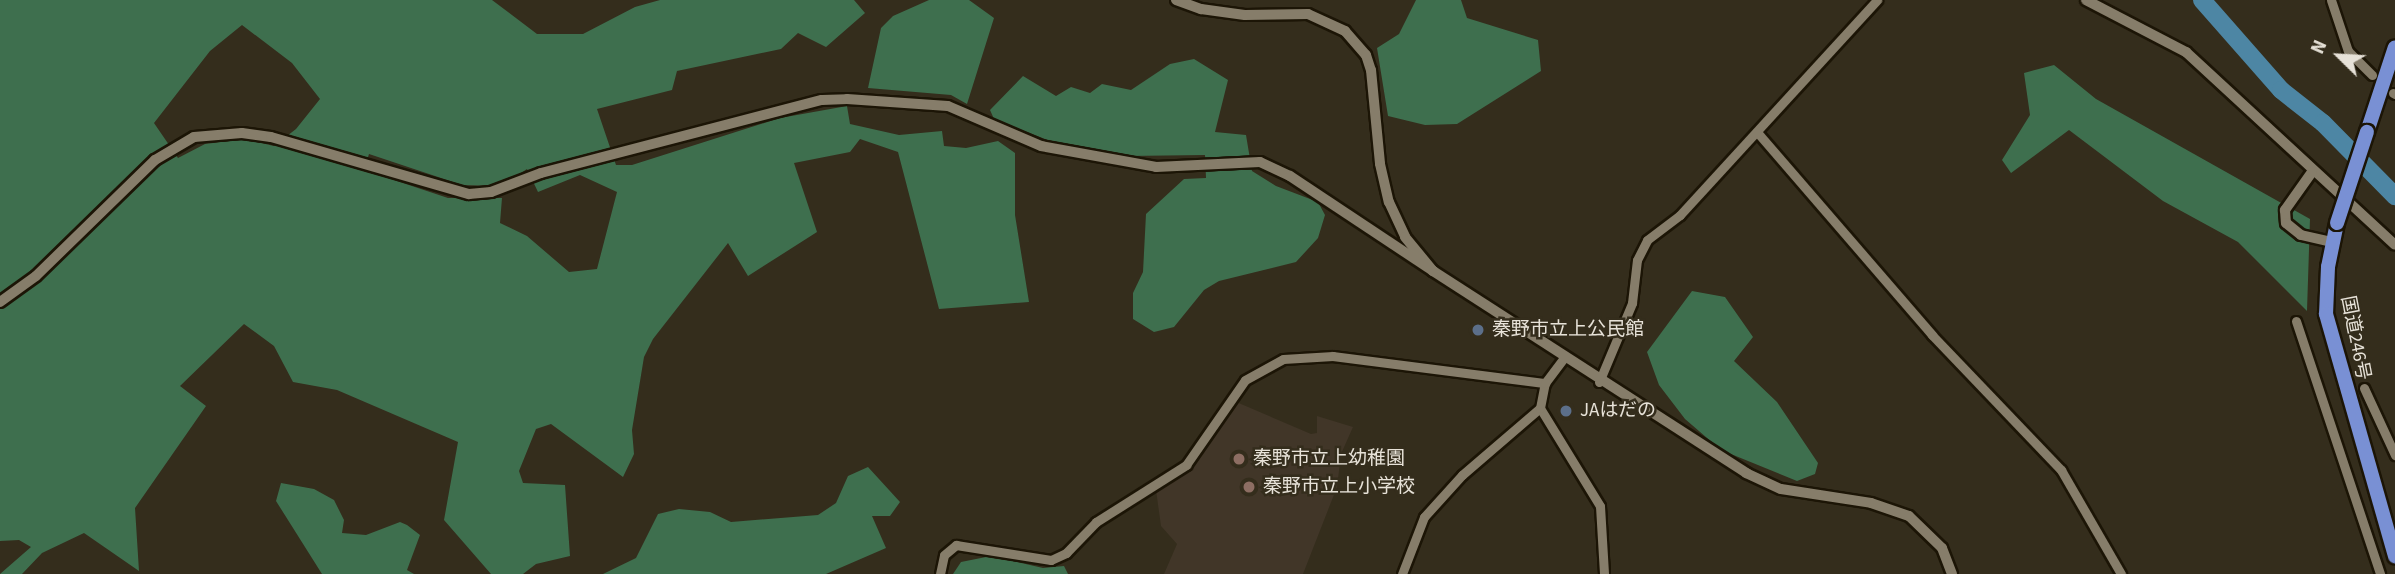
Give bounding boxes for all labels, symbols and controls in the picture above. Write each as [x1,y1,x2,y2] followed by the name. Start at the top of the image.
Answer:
[2304,21,2374,91] north arrow
[2304,36,2334,59] text: N
[2336,294,2374,382] street label: 国道246号
[1492,319,1644,341] place label: 秦野市立上公民館
[1470,322,1486,338] marker: 秦野市立上公民館
[1580,400,1656,422] place label: JAはだの
[1558,403,1574,419] marker: JAはだの
[1253,448,1405,470] place label: 秦野市立上幼稚園
[1231,451,1247,467] marker: 秦野市立上幼稚園
[1263,476,1415,498] place label: 秦野市立上小学校
[1241,479,1257,495] marker: 秦野市立上小学校

